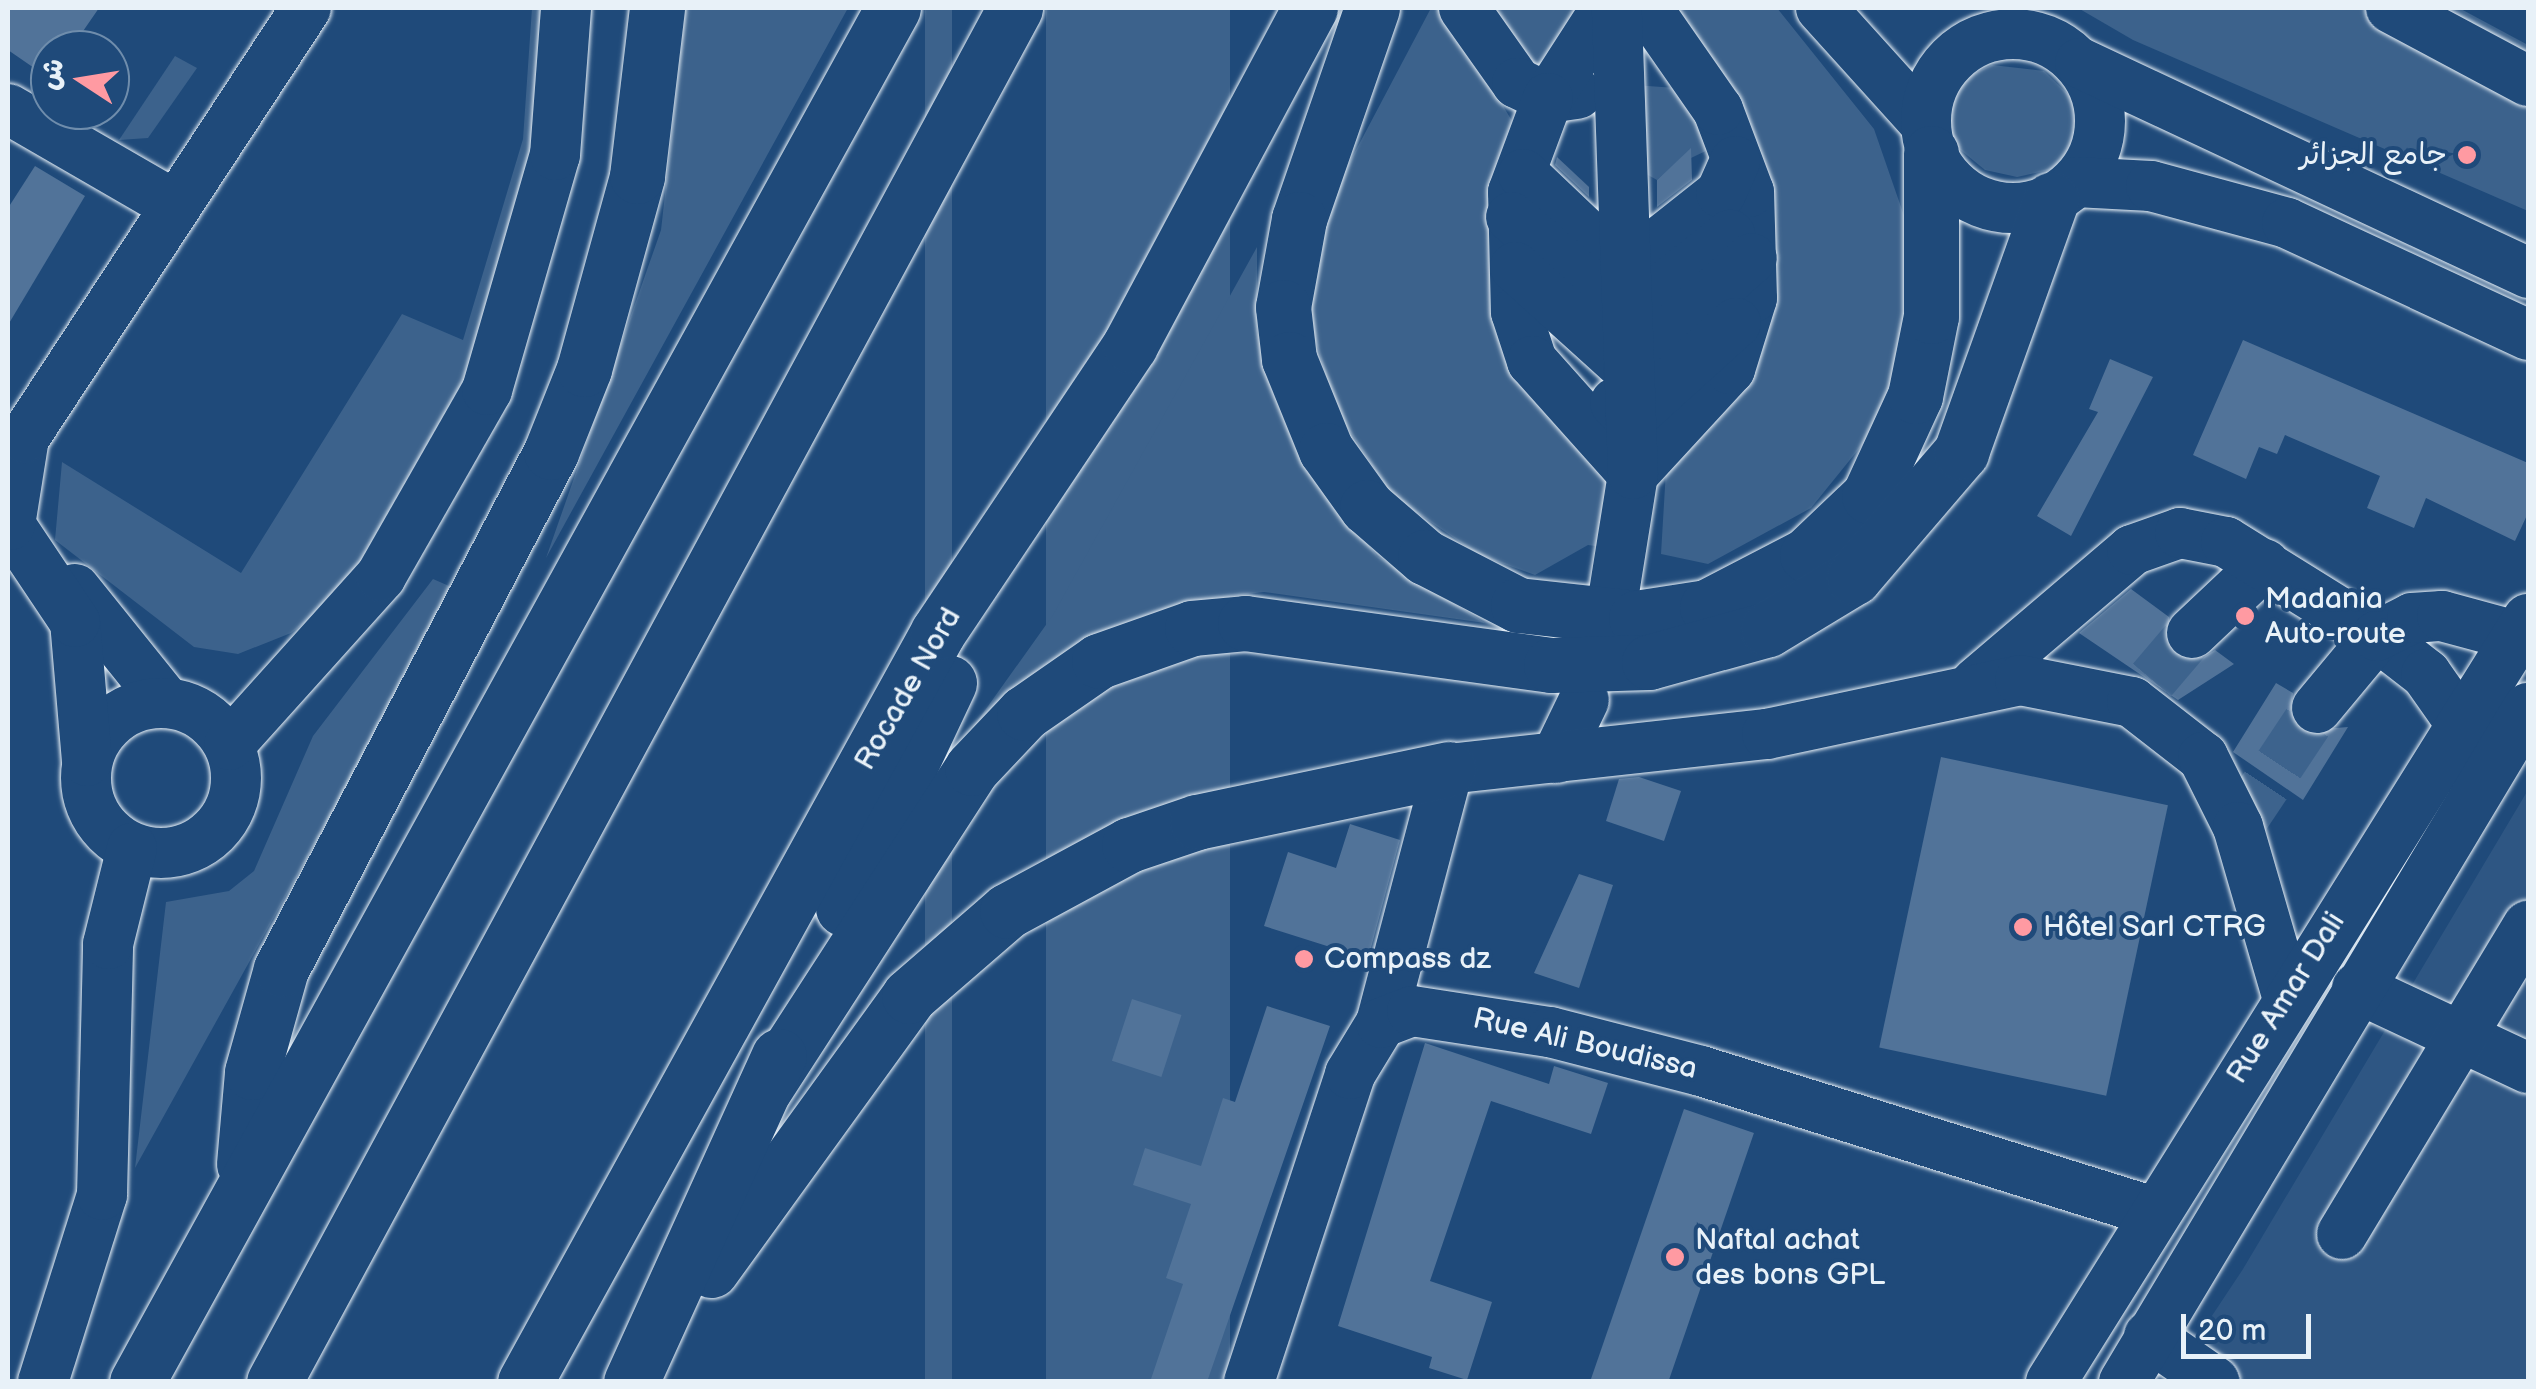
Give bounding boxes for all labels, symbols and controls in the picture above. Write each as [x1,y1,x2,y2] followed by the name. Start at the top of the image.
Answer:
[30,30,130,130] north arrow
[33,56,71,93] text: ش
[2300,137,2447,173] place label: جامع الجزائر
[2456,144,2478,166] marker: جامع الجزائر
[2265,581,2406,652] place label: Madania Auto-route
[847,601,969,777] street label: Rocade Nord
[2234,605,2256,627] marker: Madania Auto-route
[2219,906,2353,1090] street label: Rue Amar Dali
[2043,909,2266,945] place label: Hôtel Sarl CTRG
[2012,916,2034,938] marker: Hôtel Sarl CTRG
[1324,941,1491,977] place label: Compass dz
[1293,948,1315,970] marker: Compass dz
[1469,1001,1701,1087] street label: Rue Ali Boudissa
[1695,1222,1885,1292] place label: Naftal achat des bons GPL
[1664,1246,1686,1268] marker: Naftal achat des bons GPL
[2186,1294,2316,1356] scale bar
[2198,1313,2266,1349] text: 20 m

